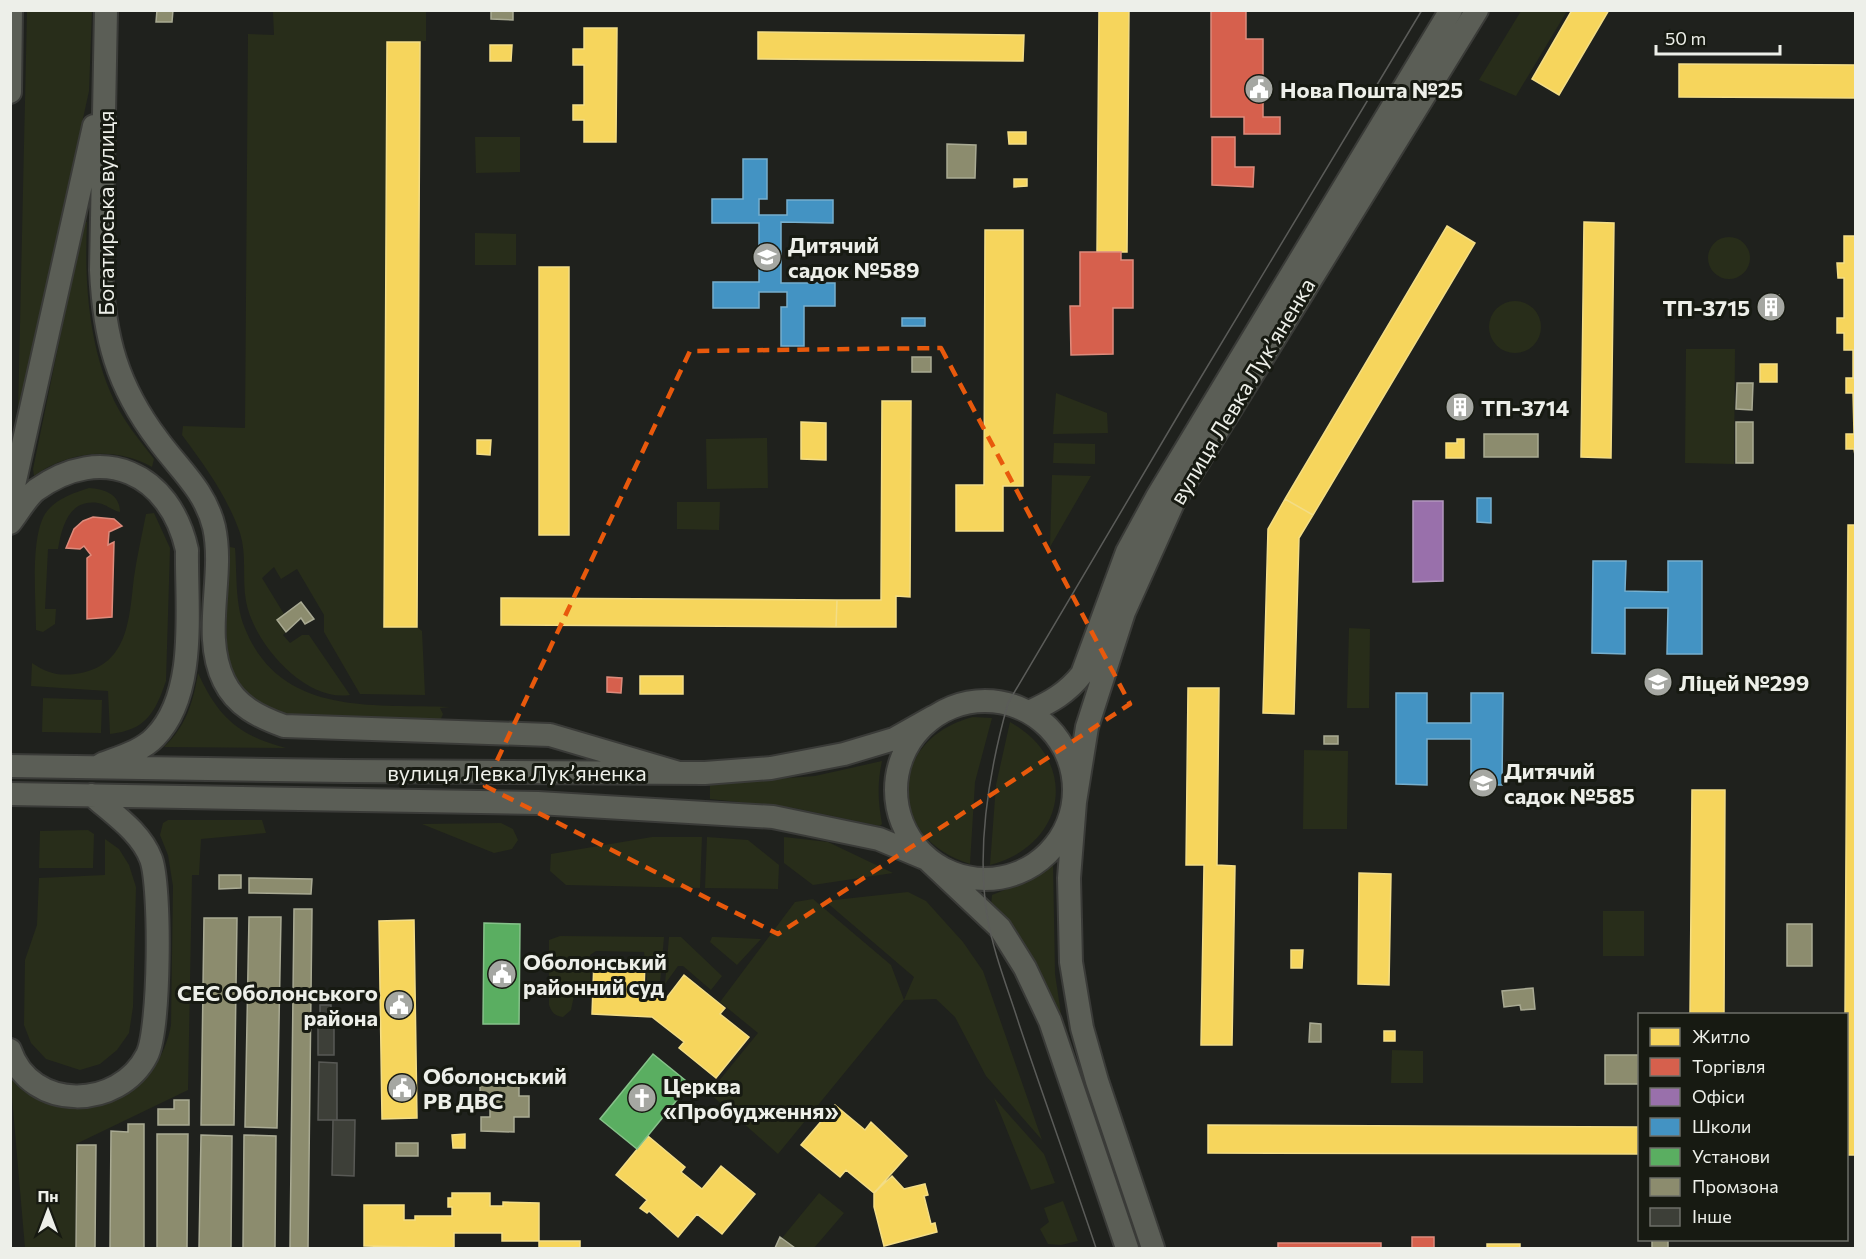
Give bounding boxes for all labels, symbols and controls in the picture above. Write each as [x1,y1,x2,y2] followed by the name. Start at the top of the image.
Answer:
[1656,18,1780,56] scale bar
[1665,27,1706,49] text: 50 m
[1243,73,1275,105] public building icon: Нова Пошта №25
[1280,76,1463,103] place label: Нова Пошта №25
[92,110,119,316] street label: Богатирська вулиця
[788,231,920,283] place label: Дитячий садок №589
[751,241,783,273] school or university icon: Дитячий садок №589
[1164,273,1320,509] street label: вулиця Левка Лукʼяненка
[1755,291,1787,323] building icon: ТП-3715
[1663,294,1750,321] place label: ТП-3715
[1444,391,1476,423] building icon: ТП-3714
[1481,394,1569,421] place label: ТП-3714
[1642,666,1674,698] school or university icon: Ліцей №299
[1679,669,1809,696] place label: Ліцей №299
[1504,757,1635,809] place label: Дитячий садок №585
[387,759,647,786] street label: вулиця Левка Лукʼяненка
[1467,767,1499,799] school or university icon: Дитячий садок №585
[523,948,667,1000] place label: Оболонський районний суд
[486,958,518,990] public building icon: Оболонський районний суд
[177,979,378,1031] place label: СЕС Оболонського района
[383,989,415,1021] public building icon: СЕС Оболонського района
[1638,1013,1848,1241] legend
[1692,1025,1750,1047] text: Житло
[1692,1055,1765,1077] text: Торгівля
[423,1062,567,1114] place label: Оболонський РВ ДВС
[386,1072,418,1104] public building icon: Оболонський РВ ДВС
[663,1072,839,1124] place label: Церква «Пробудження»
[626,1082,658,1114] church icon: Церква «Пробудження»
[1692,1085,1745,1107] text: Офіси
[1692,1115,1751,1137] text: Школи
[1692,1145,1770,1167] text: Установи
[1692,1175,1779,1197] text: Промзона
[18,1181,78,1241] north arrow
[37,1186,59,1205] text: Пн
[1692,1205,1732,1227] text: Інше

